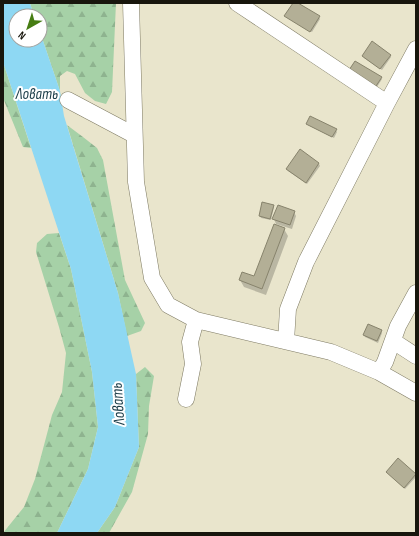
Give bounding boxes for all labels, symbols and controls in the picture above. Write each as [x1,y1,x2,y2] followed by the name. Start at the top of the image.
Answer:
[8,8,48,48] north arrow
[16,28,28,42] text: N
[15,85,58,104] water label: Ловать
[108,382,130,427] water label: Ловать

